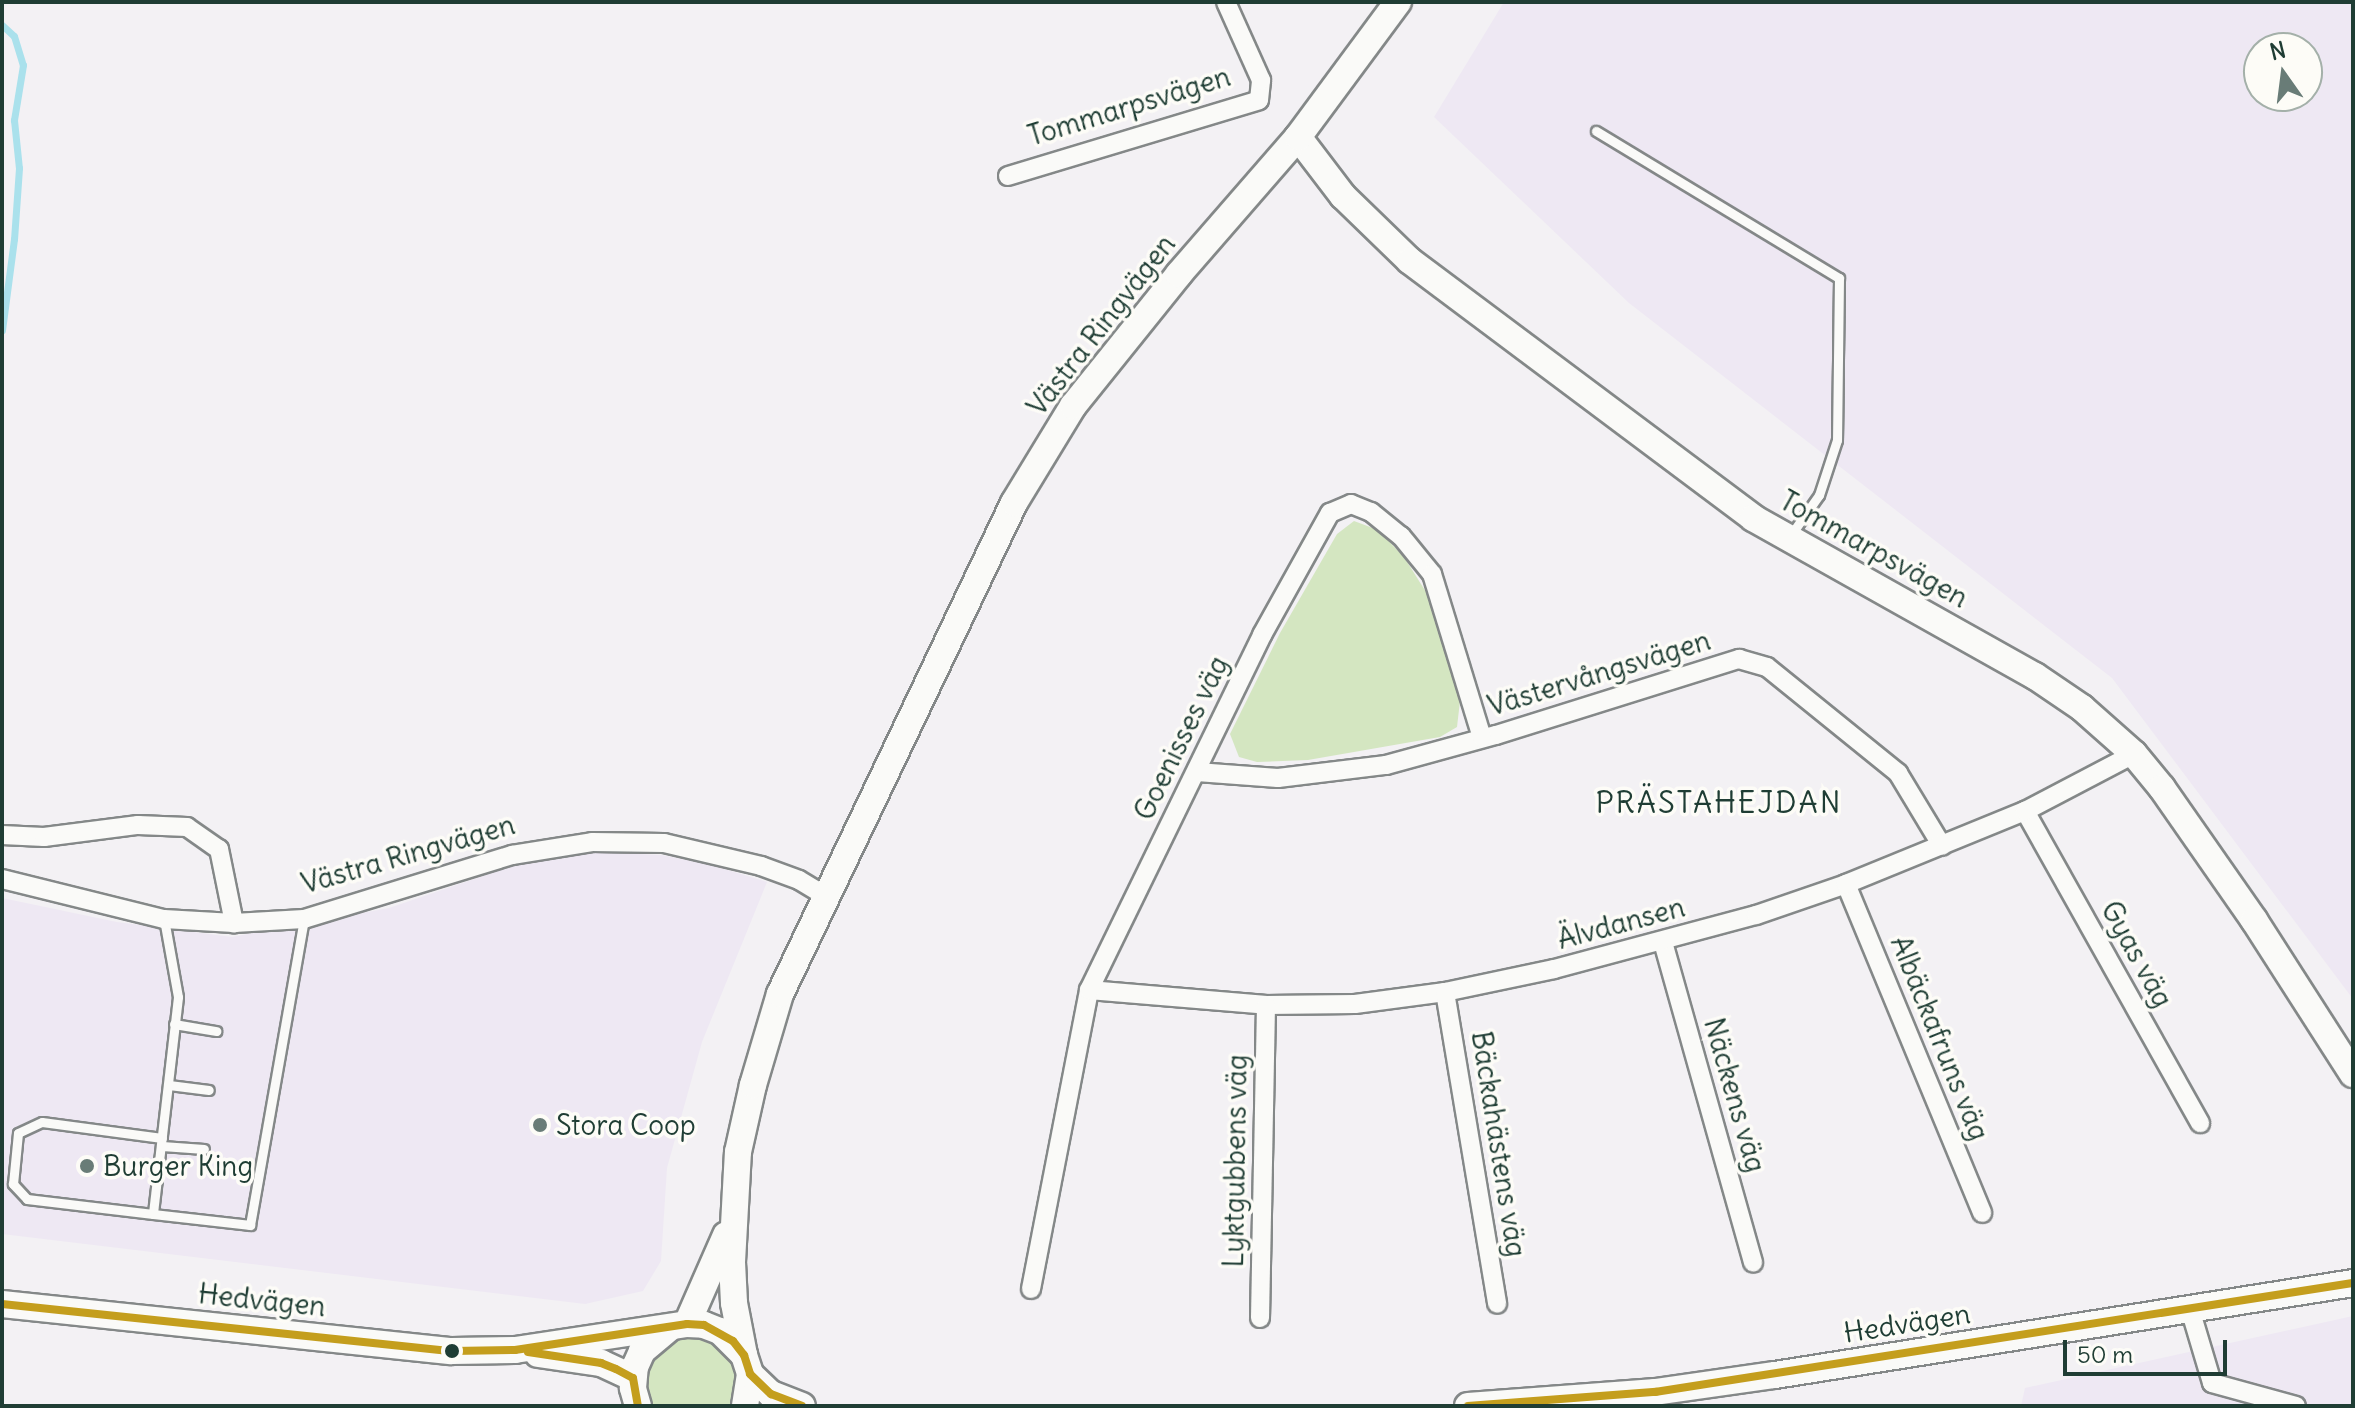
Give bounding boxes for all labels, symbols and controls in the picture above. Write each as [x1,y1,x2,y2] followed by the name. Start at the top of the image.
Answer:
[2243,32,2323,112] north arrow
[2267,35,2288,66] text: N
[1024,59,1234,153] street label: Tommarpsvägen
[1020,228,1182,422] street label: Västra Ringvägen
[1774,483,1974,615] street label: Tommarpsvägen
[1484,623,1714,723] street label: Västervångsvägen
[1127,650,1235,826] street label: Goenisses väg
[1596,784,1842,820] district label: PRÄSTAHEJDAN
[297,807,519,901] street label: Västra Ringvägen
[1554,890,1688,956] street label: Älvdansen
[2094,895,2180,1013] street label: Gyas väg
[1884,931,1996,1145] street label: Albäckafruns väg
[1697,1014,1773,1176] street label: Näckens väg
[1465,1029,1533,1259] street label: Bäckahästens väg
[1216,1054,1254,1268] street label: Lyktgubbens väg
[556,1108,696,1142] place label: Stora Coop
[531,1116,549,1134] marker: Stora Coop
[103,1149,253,1183] place label: Burger King
[78,1157,96,1175] marker: Burger King
[197,1277,327,1323] street label: Hedvägen
[1841,1296,1973,1350] street label: Hedvägen
[2067,1324,2231,1374] scale bar
[2077,1339,2133,1369] text: 50 m
[444,1343,460,1359] unlabelled marker

